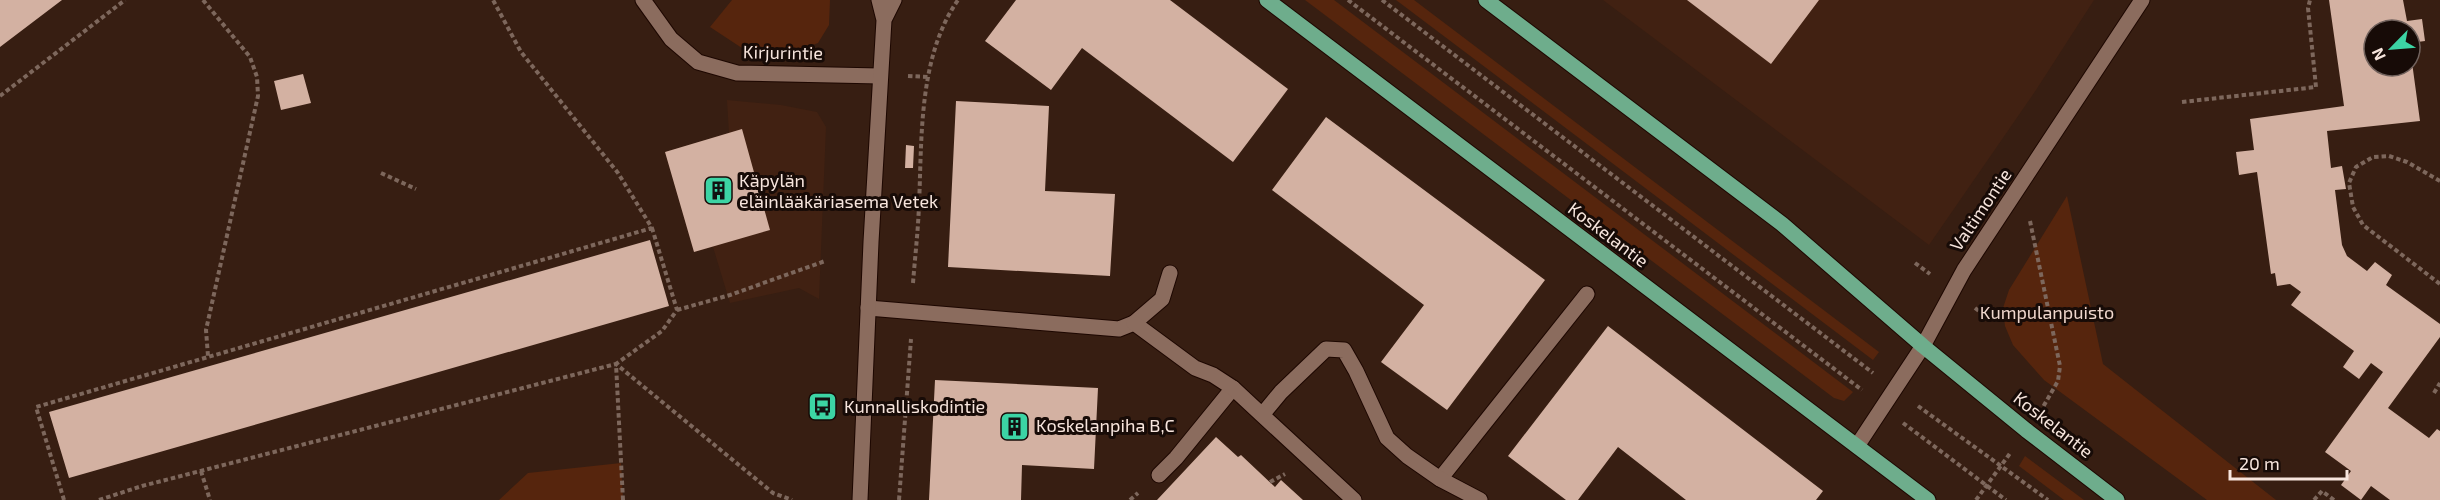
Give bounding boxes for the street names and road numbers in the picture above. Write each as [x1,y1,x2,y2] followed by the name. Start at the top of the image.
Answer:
[743,40,823,64] street label: Kirjurintie
[1945,164,2016,255] street label: Valtimontie
[1564,197,1653,272] street label: Koskelantie
[2009,386,2098,462] street label: Koskelantie

